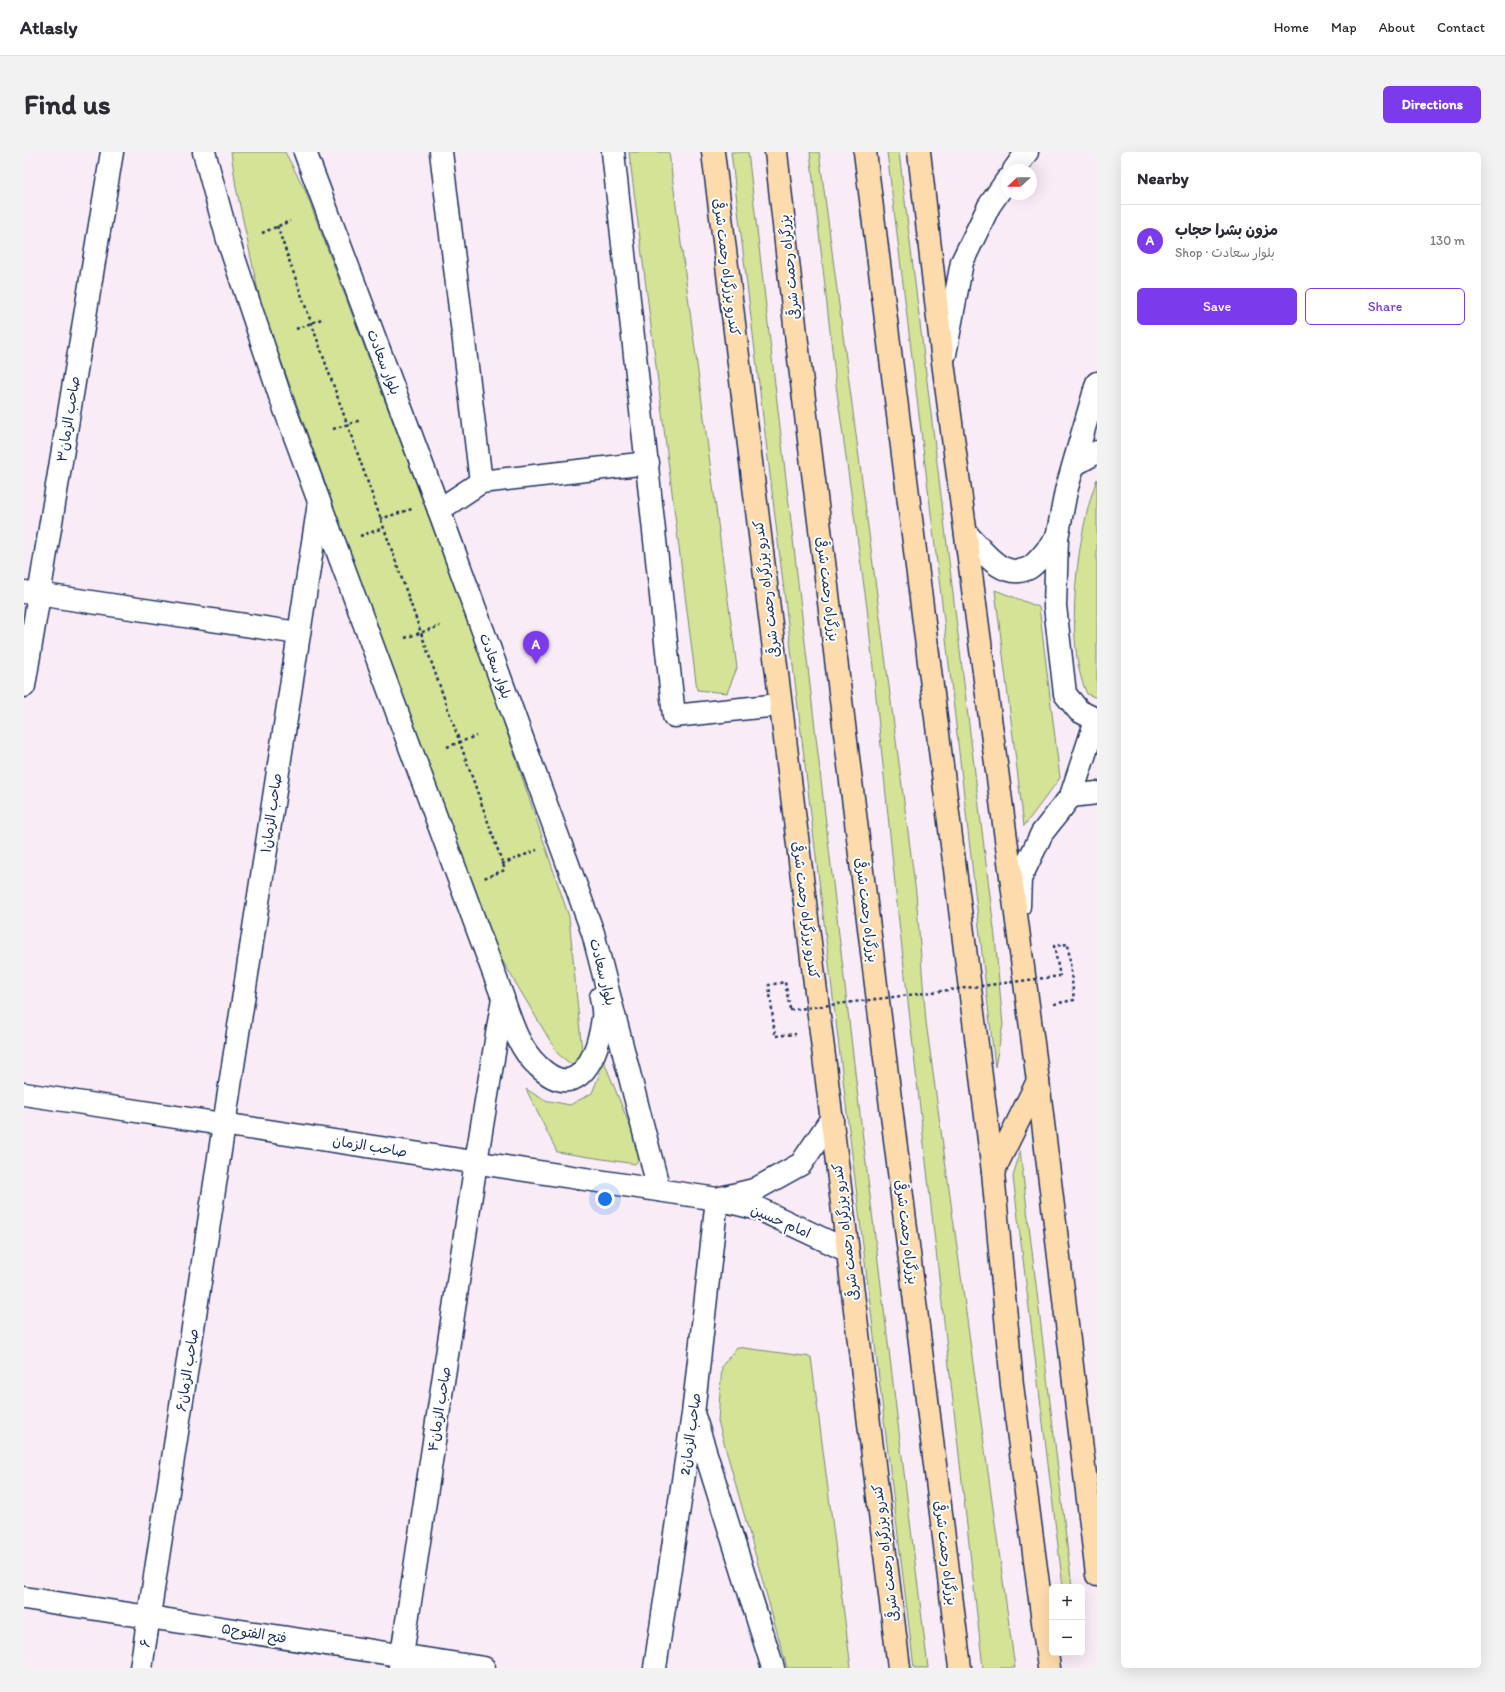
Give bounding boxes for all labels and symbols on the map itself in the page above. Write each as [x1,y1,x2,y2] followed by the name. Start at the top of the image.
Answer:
[1001,164,1037,200] north arrow
[709,197,743,337] street label: کندرو بزرگراه رحمت شرقی
[776,213,803,320] street label: بزرگراه رحمت شرقی
[363,327,404,397] street label: بلوار سعادت
[53,375,84,463] street label: صاحب الزمان۳
[750,519,784,659] street label: کندرو بزرگراه رحمت شرقی
[813,536,842,643] street label: بزرگراه رحمت شرقی
[476,631,515,701] street label: بلوار سعادت
[523,631,549,664] pin: A
[257,772,286,854] street label: صاحب الزمان۱
[788,840,822,980] street label: کندرو بزرگراه رحمت شرقی
[852,857,881,964] street label: بزرگراه رحمت شرقی
[586,937,619,1007] street label: بلوار سعادت
[331,1132,408,1161] street label: صاحب الزمان
[829,1162,863,1302] street label: کندرو بزرگراه رحمت شرقی
[892,1179,921,1286] street label: بزرگراه رحمت شرقی
[595,1189,615,1209] your location
[747,1201,813,1244] street label: امام حسین
[173,1327,202,1413] street label: صاحب الزمان۶
[424,1365,455,1453] street label: صاحب الزمان۴
[676,1392,705,1476] street label: 2صاحب الزمان
[869,1483,903,1623] street label: کندرو بزرگراه رحمت شرقی
[931,1500,960,1607] street label: بزرگراه رحمت شرقی
[220,1620,288,1648] street label: فتح الفتوح۵
[136,1638,155,1648] street label: ۶

